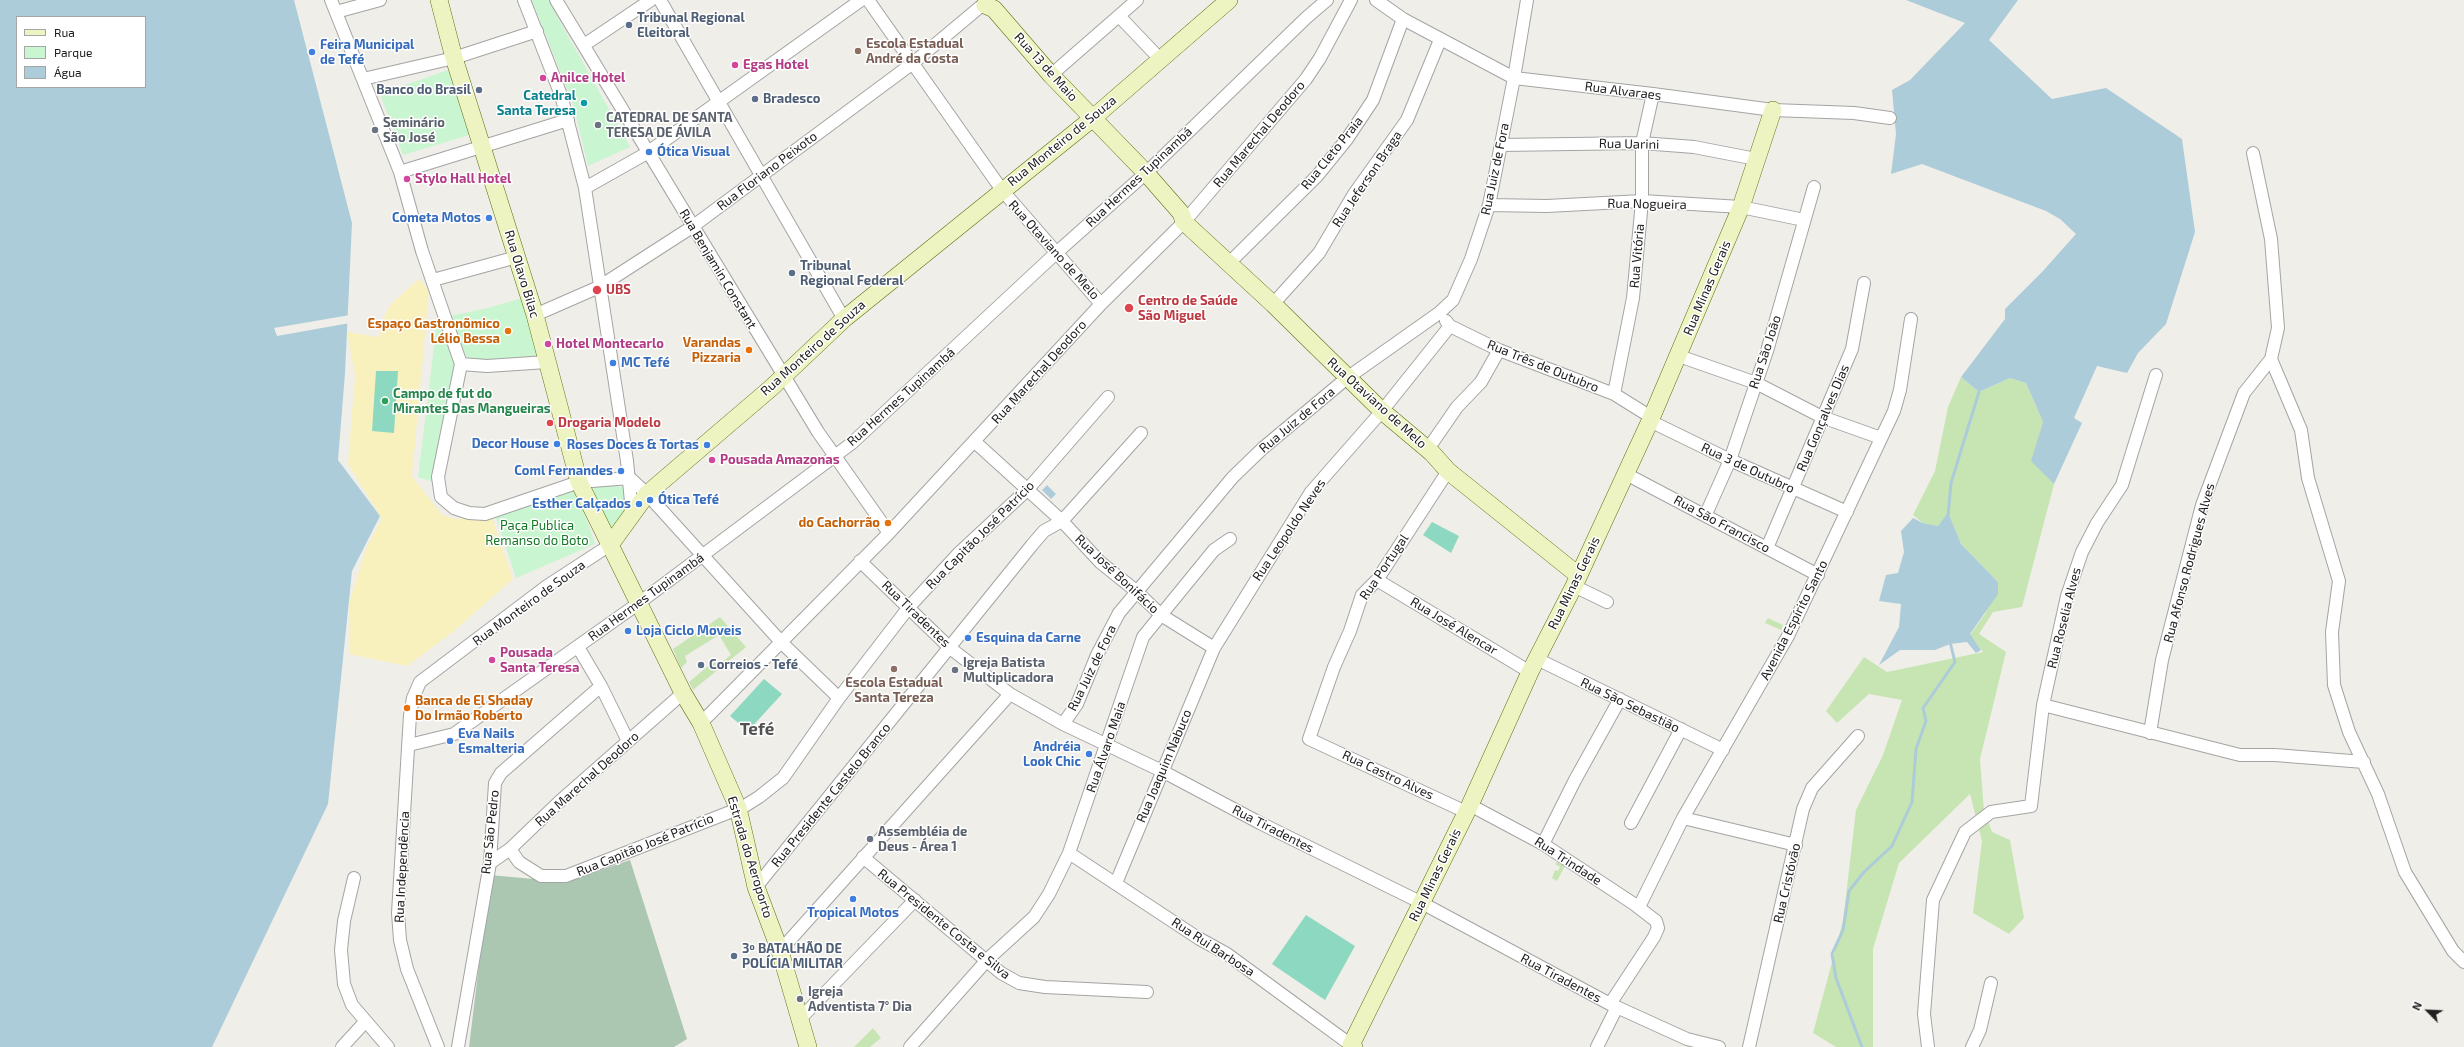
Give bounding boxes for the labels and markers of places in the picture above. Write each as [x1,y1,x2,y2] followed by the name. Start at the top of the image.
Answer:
[637,10,745,41] place label: Tribunal Regional Eleitoral
[624,20,634,30] marker: Tribunal Regional Eleitoral
[866,36,963,67] place label: Escola Estadual André da Costa
[320,37,414,68] place label: Feira Municipal de Tefé
[853,46,863,56] marker: Escola Estadual André da Costa
[307,47,317,57] marker: Feira Municipal de Tefé
[743,57,809,73] place label: Egas Hotel
[730,60,740,70] marker: Egas Hotel
[551,70,625,86] place label: Anilce Hotel
[538,73,548,83] marker: Anilce Hotel
[376,82,471,98] place label: Banco do Brasil
[474,85,484,95] marker: Banco do Brasil
[497,88,576,119] place label: Catedral Santa Teresa
[763,91,820,107] place label: Bradesco
[750,94,760,104] marker: Bradesco
[579,98,589,108] marker: Catedral Santa Teresa
[606,110,733,141] place label: CATEDRAL DE SANTA TERESA DE ÁVILA
[383,115,445,146] place label: Seminário São José
[593,120,603,130] marker: CATEDRAL DE SANTA TERESA DE ÁVILA
[370,125,380,135] marker: Seminário São José
[657,144,730,160] place label: Ótica Visual
[644,147,654,157] marker: Ótica Visual
[415,171,511,187] place label: Stylo Hall Hotel
[402,174,412,184] marker: Stylo Hall Hotel
[392,210,481,226] place label: Cometa Motos
[484,213,494,223] marker: Cometa Motos
[800,258,903,289] place label: Tribunal Regional Federal
[787,268,797,278] marker: Tribunal Regional Federal
[606,282,631,298] place label: UBS
[591,284,603,296] marker: UBS
[1138,293,1238,324] place label: Centro de Saúde São Miguel
[1123,302,1135,314] marker: Centro de Saúde São Miguel
[367,316,500,347] place label: Espaço Gastronõmico Lélio Bessa
[503,326,513,336] marker: Espaço Gastronõmico Lélio Bessa
[683,335,741,366] place label: Varandas Pizzaria
[556,336,664,352] place label: Hotel Montecarlo
[543,339,553,349] marker: Hotel Montecarlo
[744,345,754,355] marker: Varandas Pizzaria
[621,355,670,371] place label: MC Tefé
[608,358,618,368] marker: MC Tefé
[393,386,551,417] place label: Campo de fut do Mirantes Das Mangueiras
[380,396,390,406] marker: Campo de fut do Mirantes Das Mangueiras
[558,415,661,431] place label: Drogaria Modelo
[545,418,555,428] marker: Drogaria Modelo
[472,436,549,452] place label: Decor House
[567,437,699,453] place label: Roses Doces & Tortas
[552,439,562,449] marker: Decor House
[702,440,712,450] marker: Roses Doces & Tortas
[720,452,840,468] place label: Pousada Amazonas
[707,455,717,465] marker: Pousada Amazonas
[514,463,613,479] place label: Coml Fernandes
[616,466,626,476] marker: Coml Fernandes
[658,492,719,508] place label: Ótica Tefé
[645,495,655,505] marker: Ótica Tefé
[532,496,631,512] place label: Esther Calçados
[634,499,644,509] marker: Esther Calçados
[798,515,880,531] place label: do Cachorrão
[883,518,893,528] marker: do Cachorrão
[636,623,742,639] place label: Loja Ciclo Moveis
[623,626,633,636] marker: Loja Ciclo Moveis
[976,630,1081,646] place label: Esquina da Carne
[963,633,973,643] marker: Esquina da Carne
[500,645,579,676] place label: Pousada Santa Teresa
[487,655,497,665] marker: Pousada Santa Teresa
[963,655,1054,686] place label: Igreja Batista Multiplicadora
[709,657,798,673] place label: Correios - Tefé
[696,660,706,670] marker: Correios - Tefé
[889,664,899,674] marker: Escola Estadual Santa Tereza
[950,665,960,675] marker: Igreja Batista Multiplicadora
[845,675,943,706] place label: Escola Estadual Santa Tereza
[415,693,533,724] place label: Banca de El Shaday Do Irmão Roberto
[402,703,412,713] marker: Banca de El Shaday Do Irmão Roberto
[458,726,525,757] place label: Eva Nails Esmalteria
[445,736,455,746] marker: Eva Nails Esmalteria
[1023,739,1081,770] place label: Andréia Look Chic
[1084,749,1094,759] marker: Andréia Look Chic
[878,824,967,855] place label: Assembléia de Deus - Área 1
[865,834,875,844] marker: Assembléia de Deus - Área 1
[848,894,858,904] marker: Tropical Motos
[807,905,899,921] place label: Tropical Motos
[742,941,843,972] place label: 3º BATALHÃO DE POLÍCIA MILITAR
[729,951,739,961] marker: 3º BATALHÃO DE POLÍCIA MILITAR
[808,984,912,1015] place label: Igreja Adventista 7° Dia
[795,994,805,1004] marker: Igreja Adventista 7° Dia

